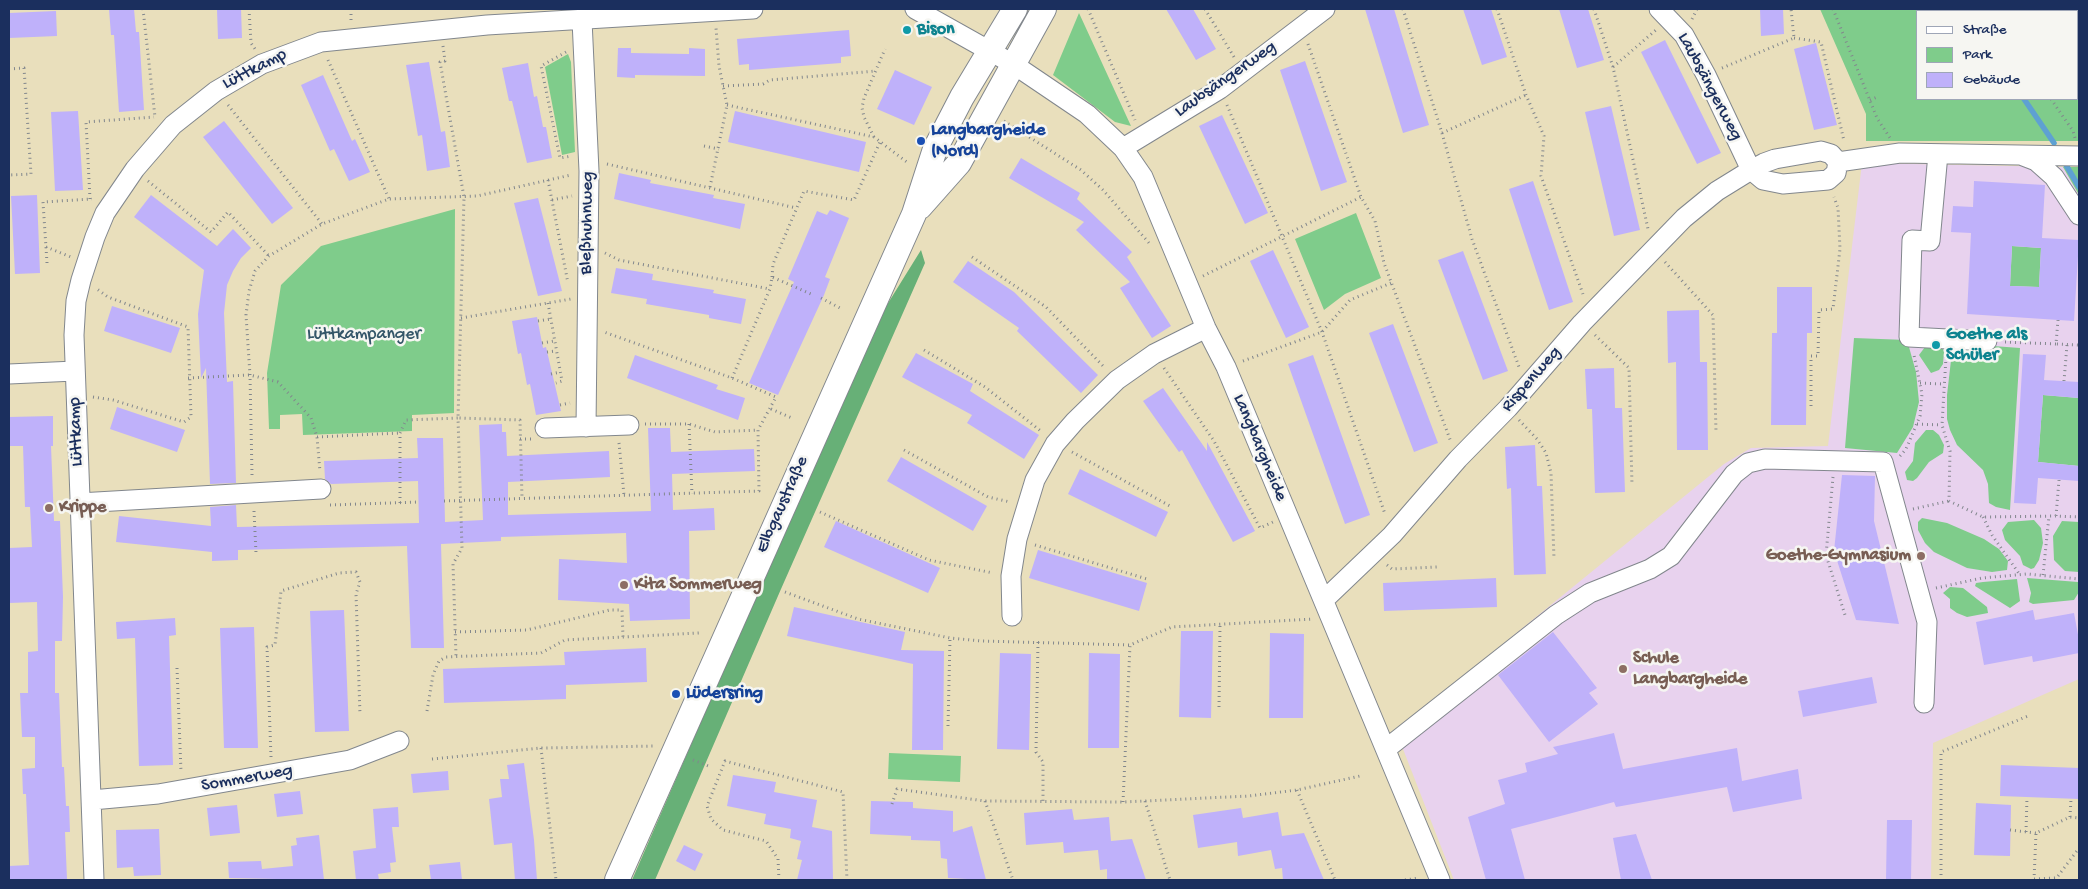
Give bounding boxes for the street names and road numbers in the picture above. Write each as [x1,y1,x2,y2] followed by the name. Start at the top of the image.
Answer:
[1672,29,1746,145] street label: Laubsängerweg
[1171,37,1281,123] street label: Laubsängerweg
[219,45,291,95] street label: Lüttkamp
[576,171,600,275] street label: Bleßhuhnweg
[1498,343,1566,417] street label: Rispenweg
[1227,391,1291,505] street label: Langbargheide
[65,397,89,467] street label: Lüttkamp
[752,453,814,557] street label: Elbgaustraße
[200,760,294,798] street label: Sommerweg

